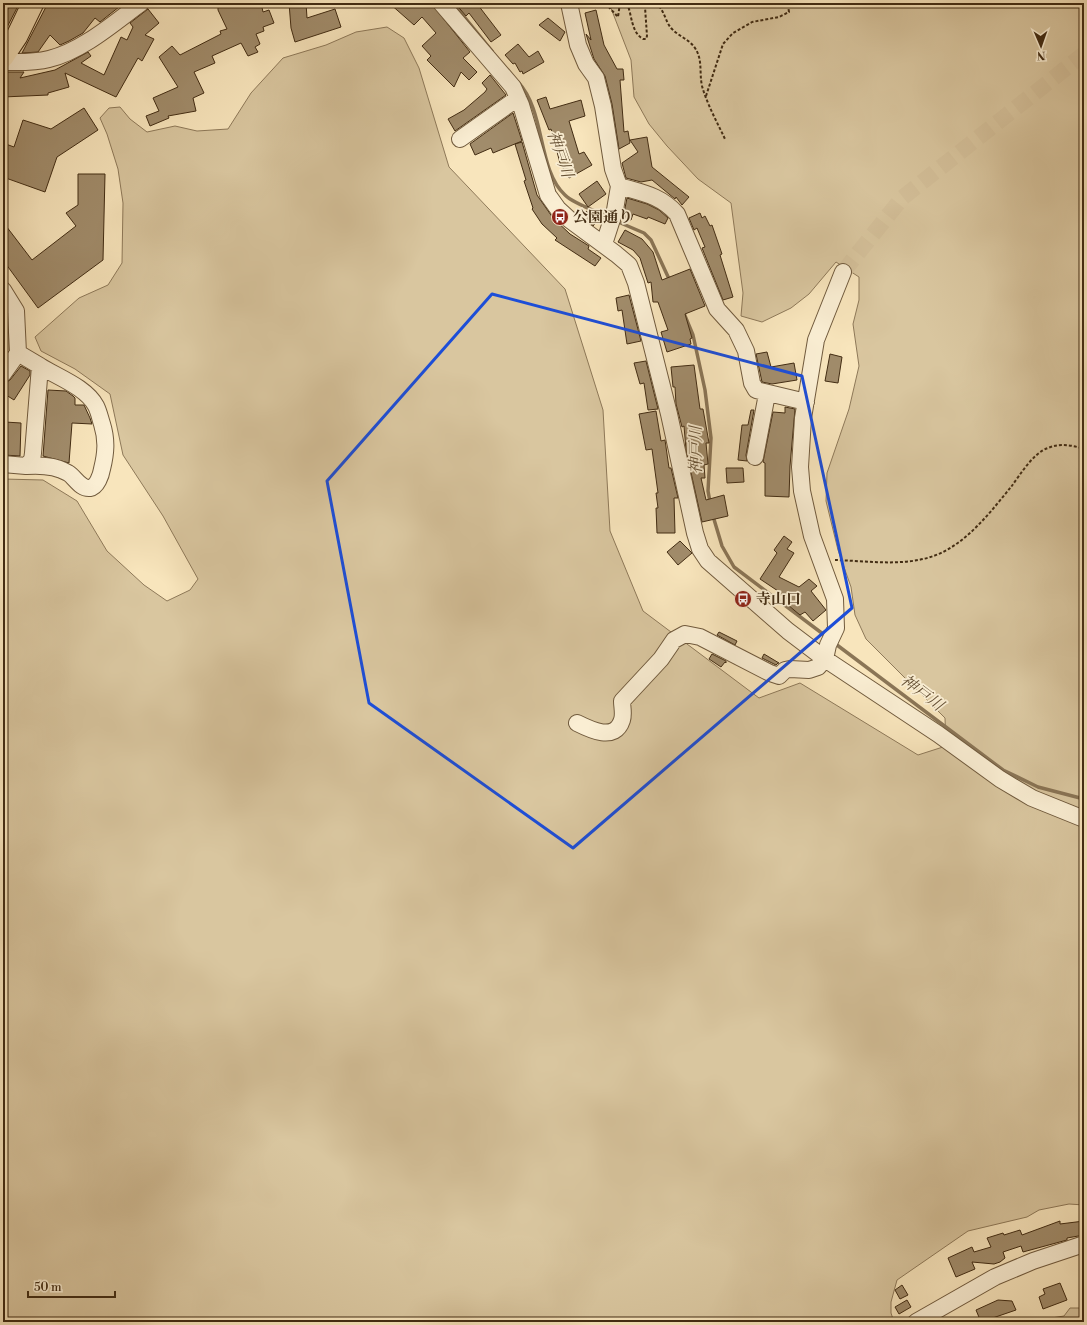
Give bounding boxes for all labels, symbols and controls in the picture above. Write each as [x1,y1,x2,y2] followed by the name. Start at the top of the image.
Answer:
[1021,26,1061,66] north arrow
[1036,48,1046,62] text: N
[543,128,578,182] water label: 神戸川
[550,207,570,227] bus stop icon: 公園通り
[573,208,633,227] place label: 公園通り
[686,424,706,474] water label: 神戸川
[733,589,753,609] bus stop icon: 寺山口
[756,590,801,609] place label: 寺山口
[897,671,949,717] water label: 神戸川
[28,1273,115,1299] scale bar
[34,1280,62,1295] text: 50 m

